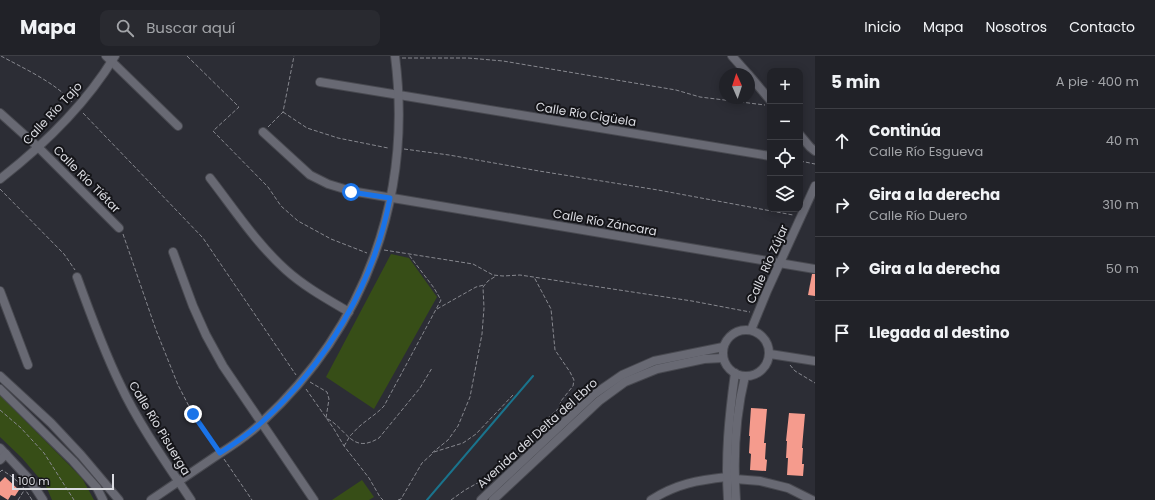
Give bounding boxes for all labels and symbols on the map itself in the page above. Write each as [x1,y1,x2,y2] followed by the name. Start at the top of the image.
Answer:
[719,68,755,104] north arrow
[18,78,86,148] street label: Calle Río Tajo
[535,98,637,130] street label: Calle Río Cigüela
[50,142,125,217] street label: Calle Río Tiétar
[342,183,360,201] route start
[552,204,658,240] street label: Calle Río Záncara
[742,221,792,306] street label: Calle Río Zújar
[473,374,601,492] street label: Avenida del Delta del Ebro
[125,378,195,478] street label: Calle Río Pisuerga
[184,405,202,423] route end
[12,472,114,491] scale bar

